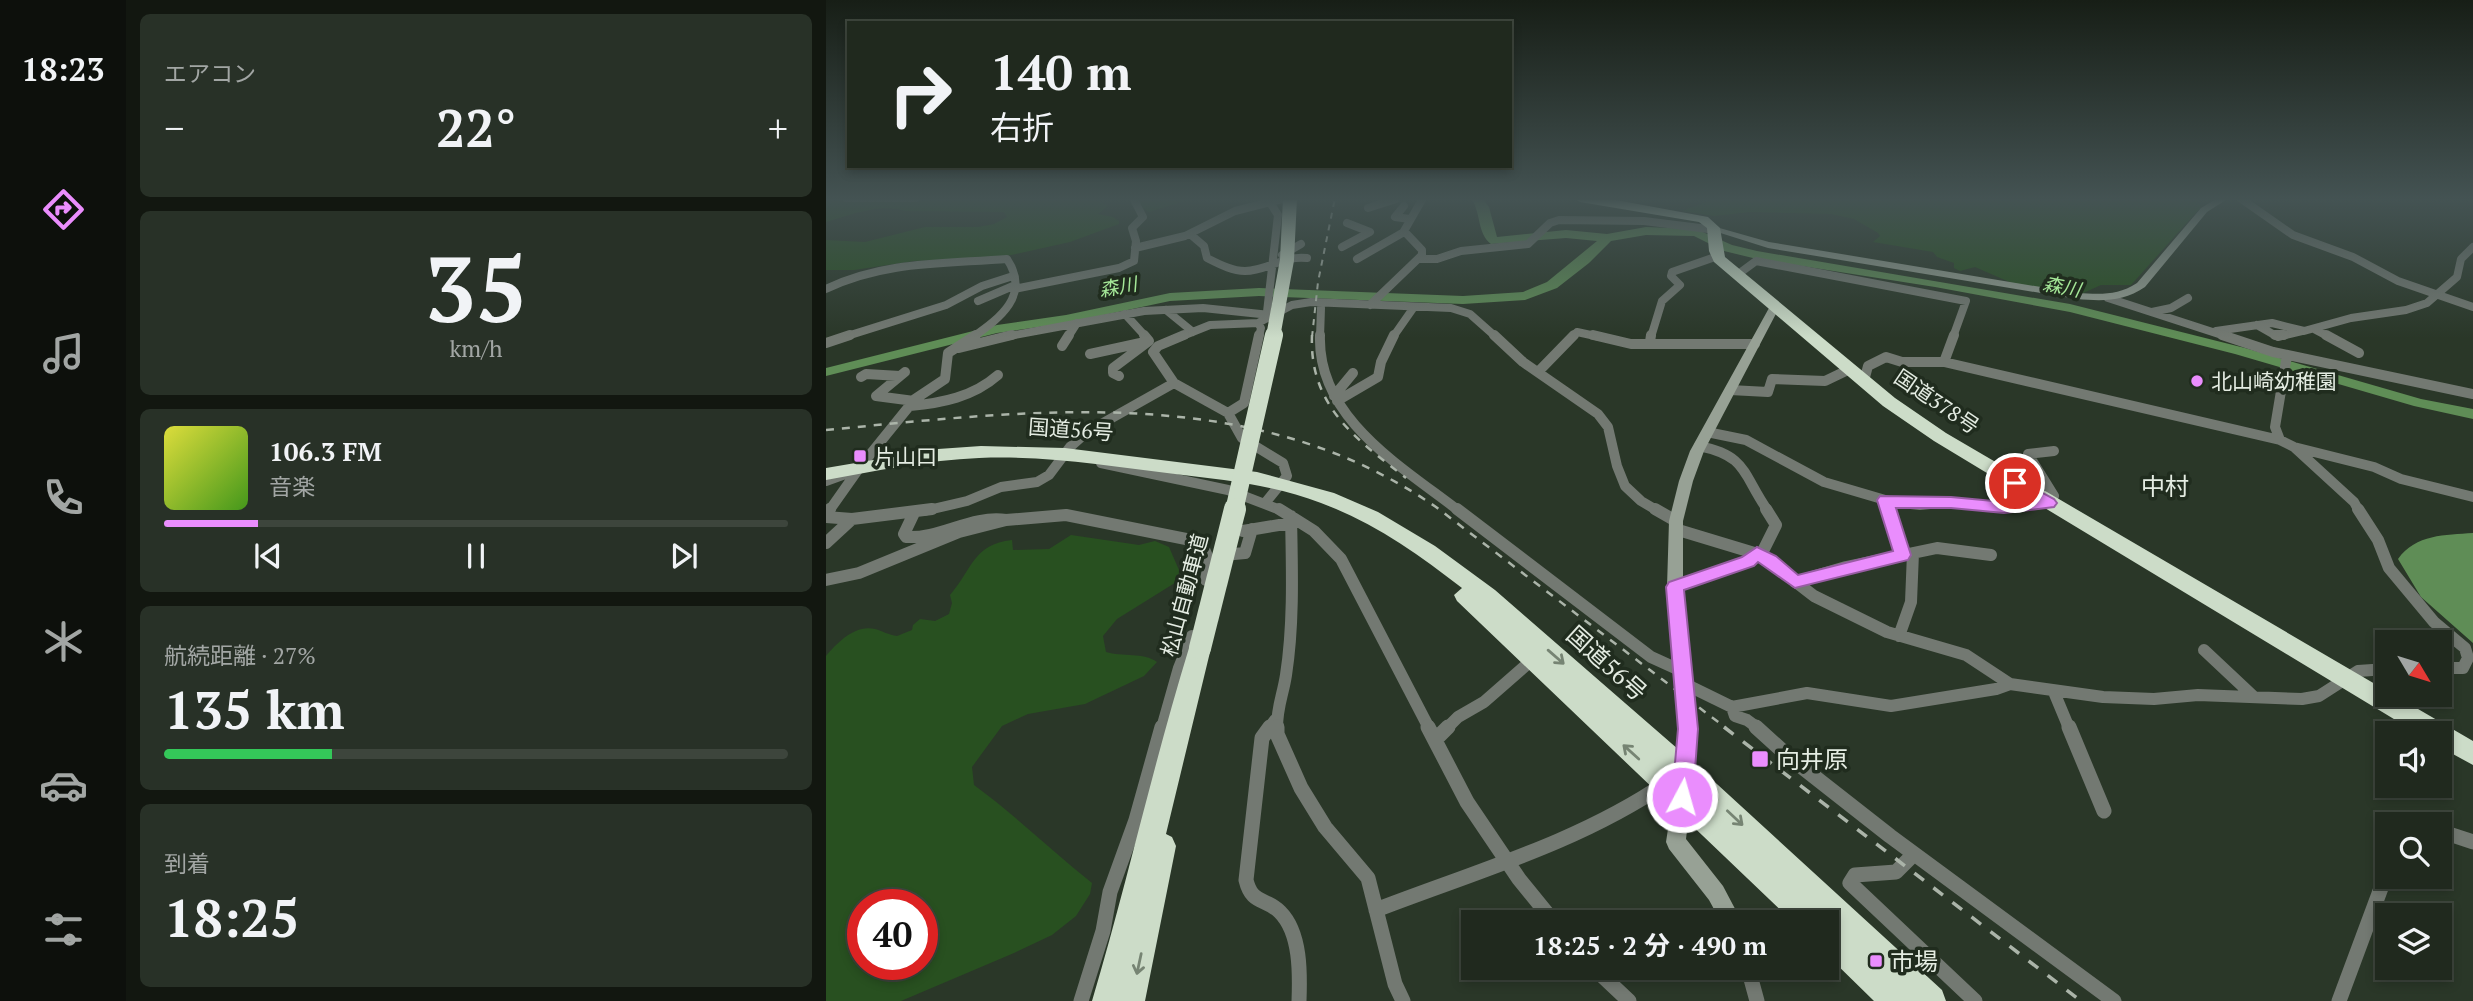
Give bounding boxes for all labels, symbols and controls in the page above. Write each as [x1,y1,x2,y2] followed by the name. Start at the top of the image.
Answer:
[990,39,1132,104] text: 140 m
[21,48,105,90] text: 18:23
[875,49,966,140] icon: right
[164,58,256,89] text: エアコン
[436,93,516,162] text: 22°
[164,103,184,153] text: −
[768,103,788,153] text: +
[990,106,1054,148] text: 右折
[39,185,88,234] icon: directions
[425,227,527,348] text: 35
[1097,270,1141,302] water label: 森川
[2041,270,2085,302] water label: 森川
[39,329,88,378] icon: music
[449,333,503,364] text: km/h
[1889,362,1985,440] street label: 国道378号
[2211,367,2337,395] place label: 北山崎幼稚園
[2189,373,2205,389] marker: 北山崎幼稚園
[1027,412,1115,446] street label: 国道56号
[269,434,382,468] text: 106.3 FM
[874,442,937,470] place label: 片山口
[852,448,868,464] marker: 片山口
[1985,453,2045,513] pin
[1996,464,2034,502] icon: arrive
[2141,470,2189,502] district label: 中村
[269,471,315,502] text: 音楽
[39,473,88,522] icon: phone
[1154,531,1214,659] street label: 松山自動車道
[249,537,287,575] icon: previous
[457,537,495,575] icon: pause
[665,537,703,575] icon: next
[39,617,88,666] icon: climate
[1560,618,1654,708] street label: 国道56号
[2375,630,2452,707] north arrow
[2375,630,2452,980] map controls
[164,640,316,671] text: 航続距離 · 27%
[1547,649,1565,665] one-way arrow
[164,675,345,744] text: 135 km
[2375,721,2452,798] button: sound
[1776,743,1848,775] place label: 向井原
[1623,744,1641,760] one-way arrow
[1750,749,1770,769] marker: 向井原
[1645,760,1719,834] position arrow
[39,761,88,810] icon: car
[1726,810,1744,826] one-way arrow
[2375,812,2452,889] button: search
[164,848,210,879] text: 到着
[164,883,299,952] text: 18:25
[847,889,938,980] speed limit sign: 40
[2375,903,2452,980] button: layers
[39,905,88,954] icon: filters
[1533,928,1767,962] text: 18:25 · 2 分 · 490 m
[1890,945,1938,977] place label: 市場
[1131,952,1145,975] one-way arrow
[1868,953,1884,969] marker: 市場

